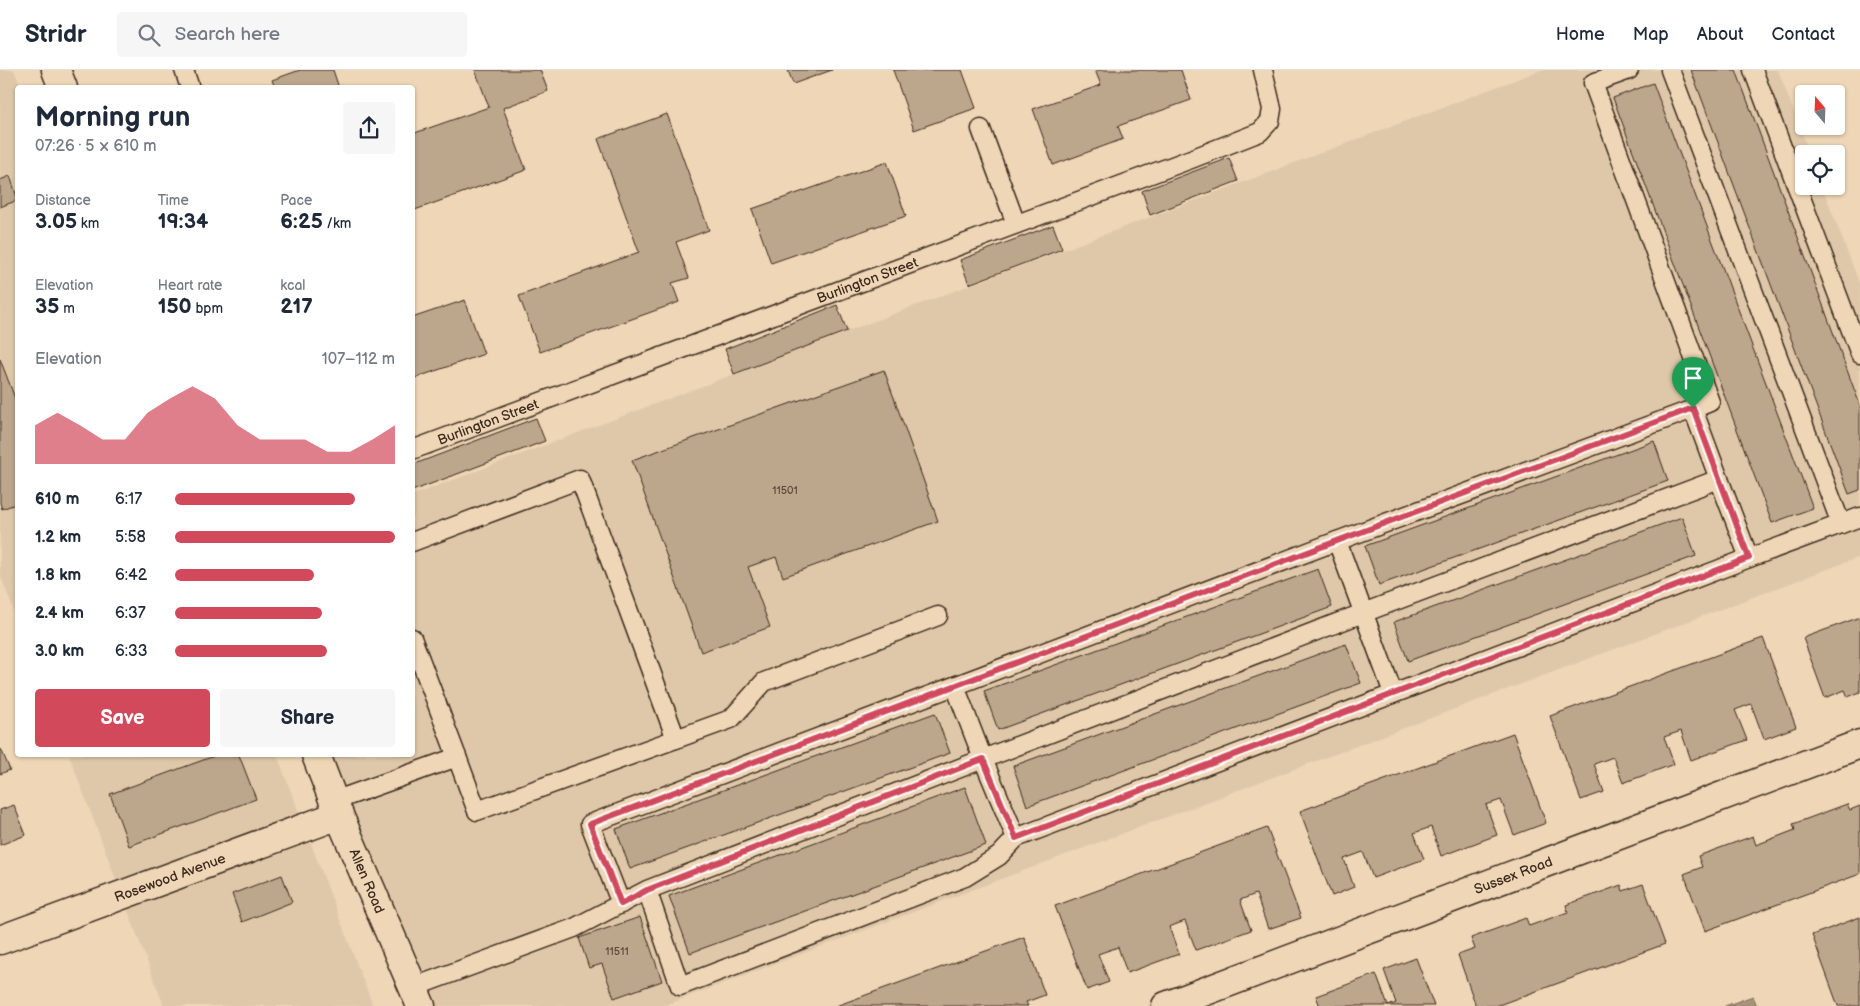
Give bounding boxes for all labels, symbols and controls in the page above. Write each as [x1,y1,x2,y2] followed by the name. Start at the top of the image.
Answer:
[117,12,467,57] search box
[25,20,87,49] text: Stridr
[135,21,163,49] icon: search
[175,23,280,46] text: Search here
[1556,24,1605,45] text: Home
[1633,24,1669,45] text: Map
[1697,24,1744,45] text: About
[1772,24,1835,45] text: Contact
[1795,85,1845,135] north arrow
[1795,85,1845,195] map controls
[35,101,190,134] text: Morning run
[343,102,395,154] button: share
[35,137,157,156] text: 07:26 · 5 × 610 m
[1795,145,1845,195] button: locate
[35,192,91,209] text: Distance
[158,192,189,209] text: Time
[280,192,312,209] text: Pace
[35,209,77,234] text: 3.05
[158,209,208,234] text: 19:34
[280,209,323,234] text: 6:25
[77,215,99,232] text: km
[323,215,351,232] text: /km
[815,254,921,307] street label: Burlington Street
[35,277,93,294] text: Elevation
[158,277,222,294] text: Heart rate
[280,277,305,294] text: kcal
[35,294,59,319] text: 35
[158,294,192,319] text: 150
[280,294,313,319] text: 217
[59,300,75,317] text: m
[192,300,223,317] text: bpm
[35,350,102,369] text: Elevation
[322,350,395,369] text: 107–112 m
[1672,357,1714,408] pin
[1679,364,1707,392] icon: arrive
[435,395,542,449] street label: Burlington Street
[772,484,798,497] house number: 11501
[35,490,79,509] text: 610 m
[115,490,142,509] text: 6:17
[35,528,81,547] text: 1.2 km
[115,528,146,547] text: 5:58
[35,566,81,585] text: 1.8 km
[115,566,147,585] text: 6:42
[35,604,84,623] text: 2.4 km
[115,604,146,623] text: 6:37
[35,642,84,661] text: 3.0 km
[115,642,148,661] text: 6:33
[35,689,210,747] button: Save
[220,689,395,747] button: Share
[345,846,388,916] street label: Allen Road
[112,850,228,906] street label: Rosewood Avenue
[1472,853,1555,898] street label: Sussex Road
[605,945,629,958] house number: 11511

